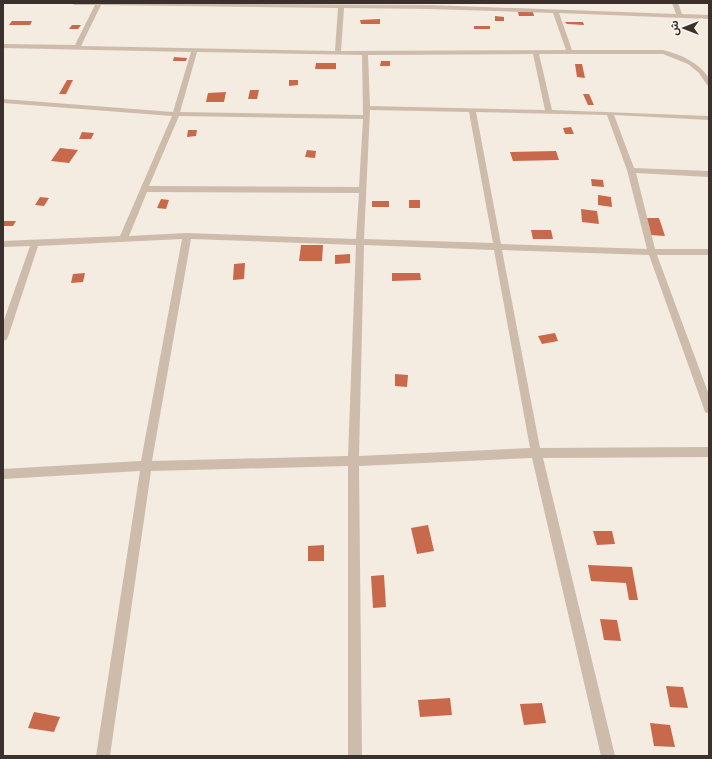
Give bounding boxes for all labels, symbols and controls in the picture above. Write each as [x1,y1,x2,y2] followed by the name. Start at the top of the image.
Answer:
[664,8,704,48] north arrow
[668,20,681,36] text: ش

